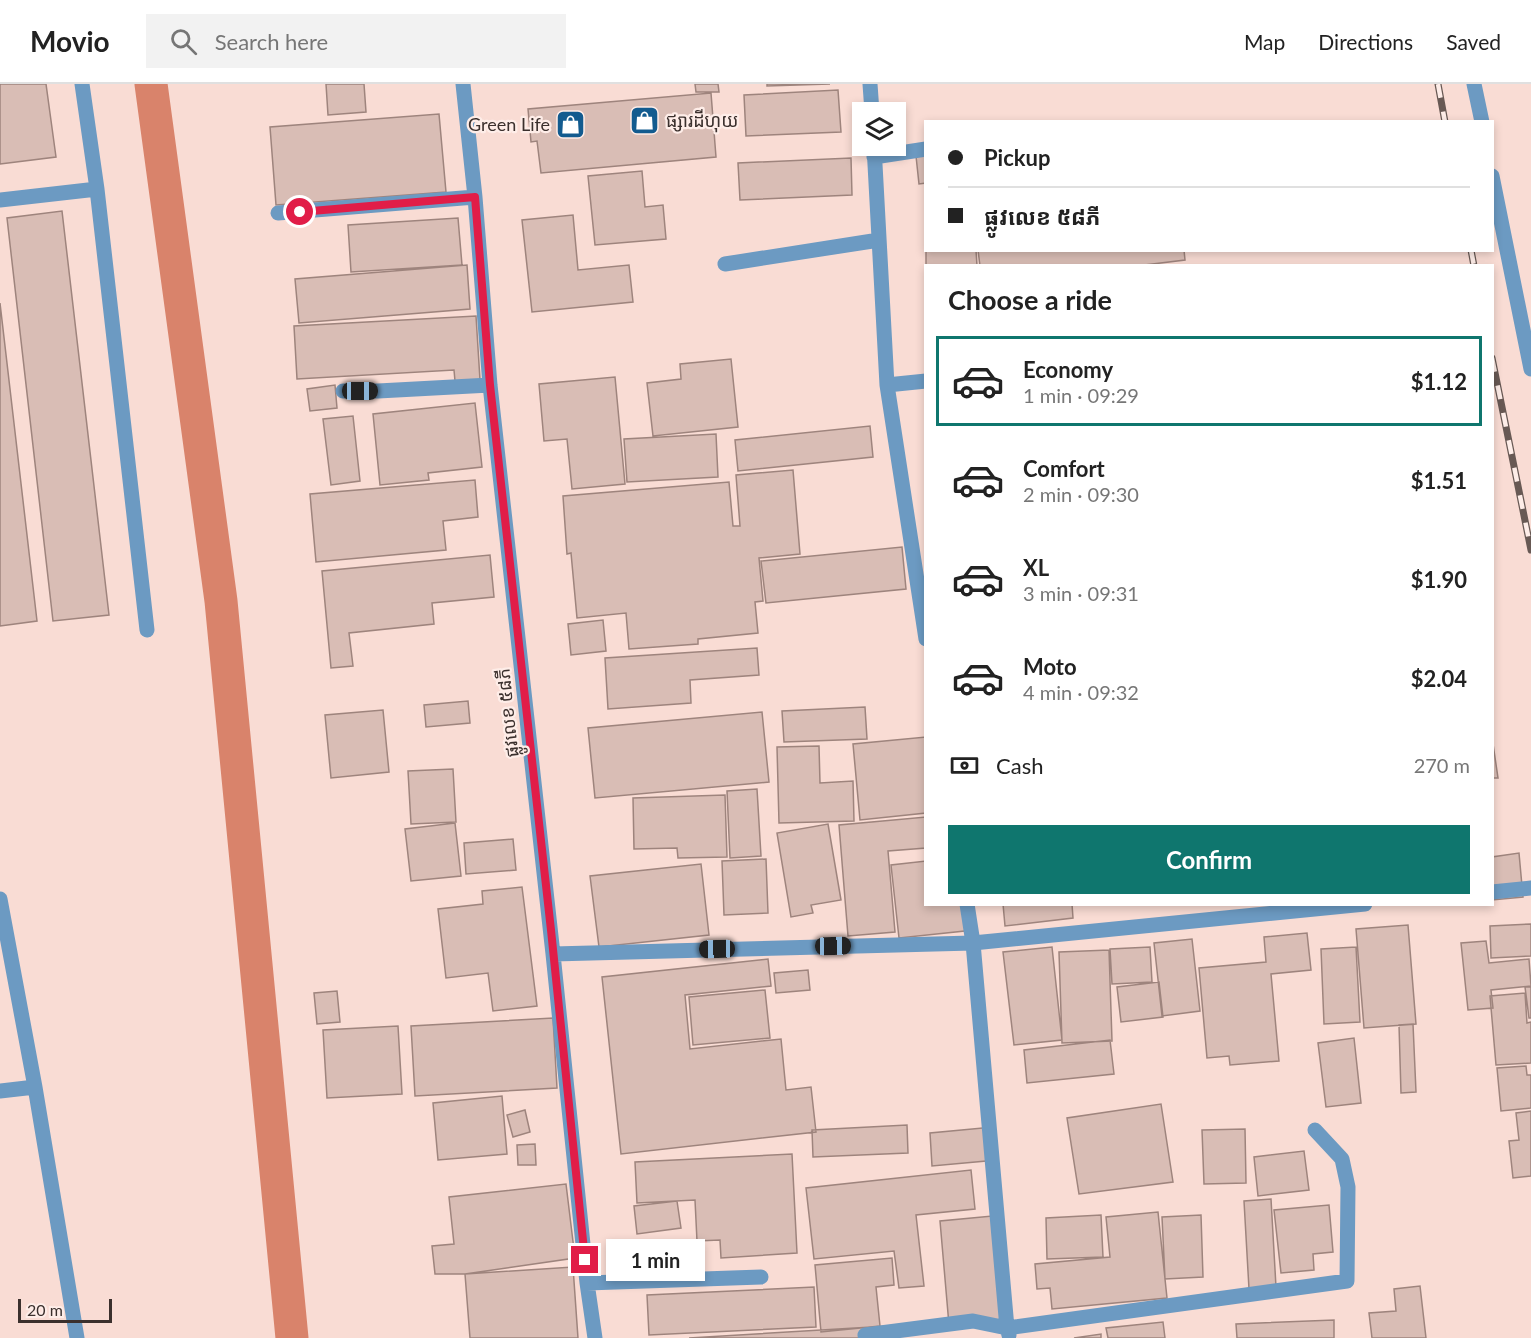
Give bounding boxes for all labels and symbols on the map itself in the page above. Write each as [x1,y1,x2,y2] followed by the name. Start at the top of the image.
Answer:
[629,104,661,136] shop icon: ផ្សារដីហុយ
[555,108,587,140] shop icon: Green Life
[666,109,738,133] place label: ផ្សារដីហុយ
[468,113,550,135] place label: Green Life
[286,198,313,225] route start
[342,382,378,400] car
[491,667,529,759] street label: ផ្លូវលេខ ៥៨ភី
[815,937,851,955] car
[699,940,735,958] car
[606,1239,705,1281] callout: 1 min
[571,1246,598,1273] route end
[18,1296,112,1324] scale bar

